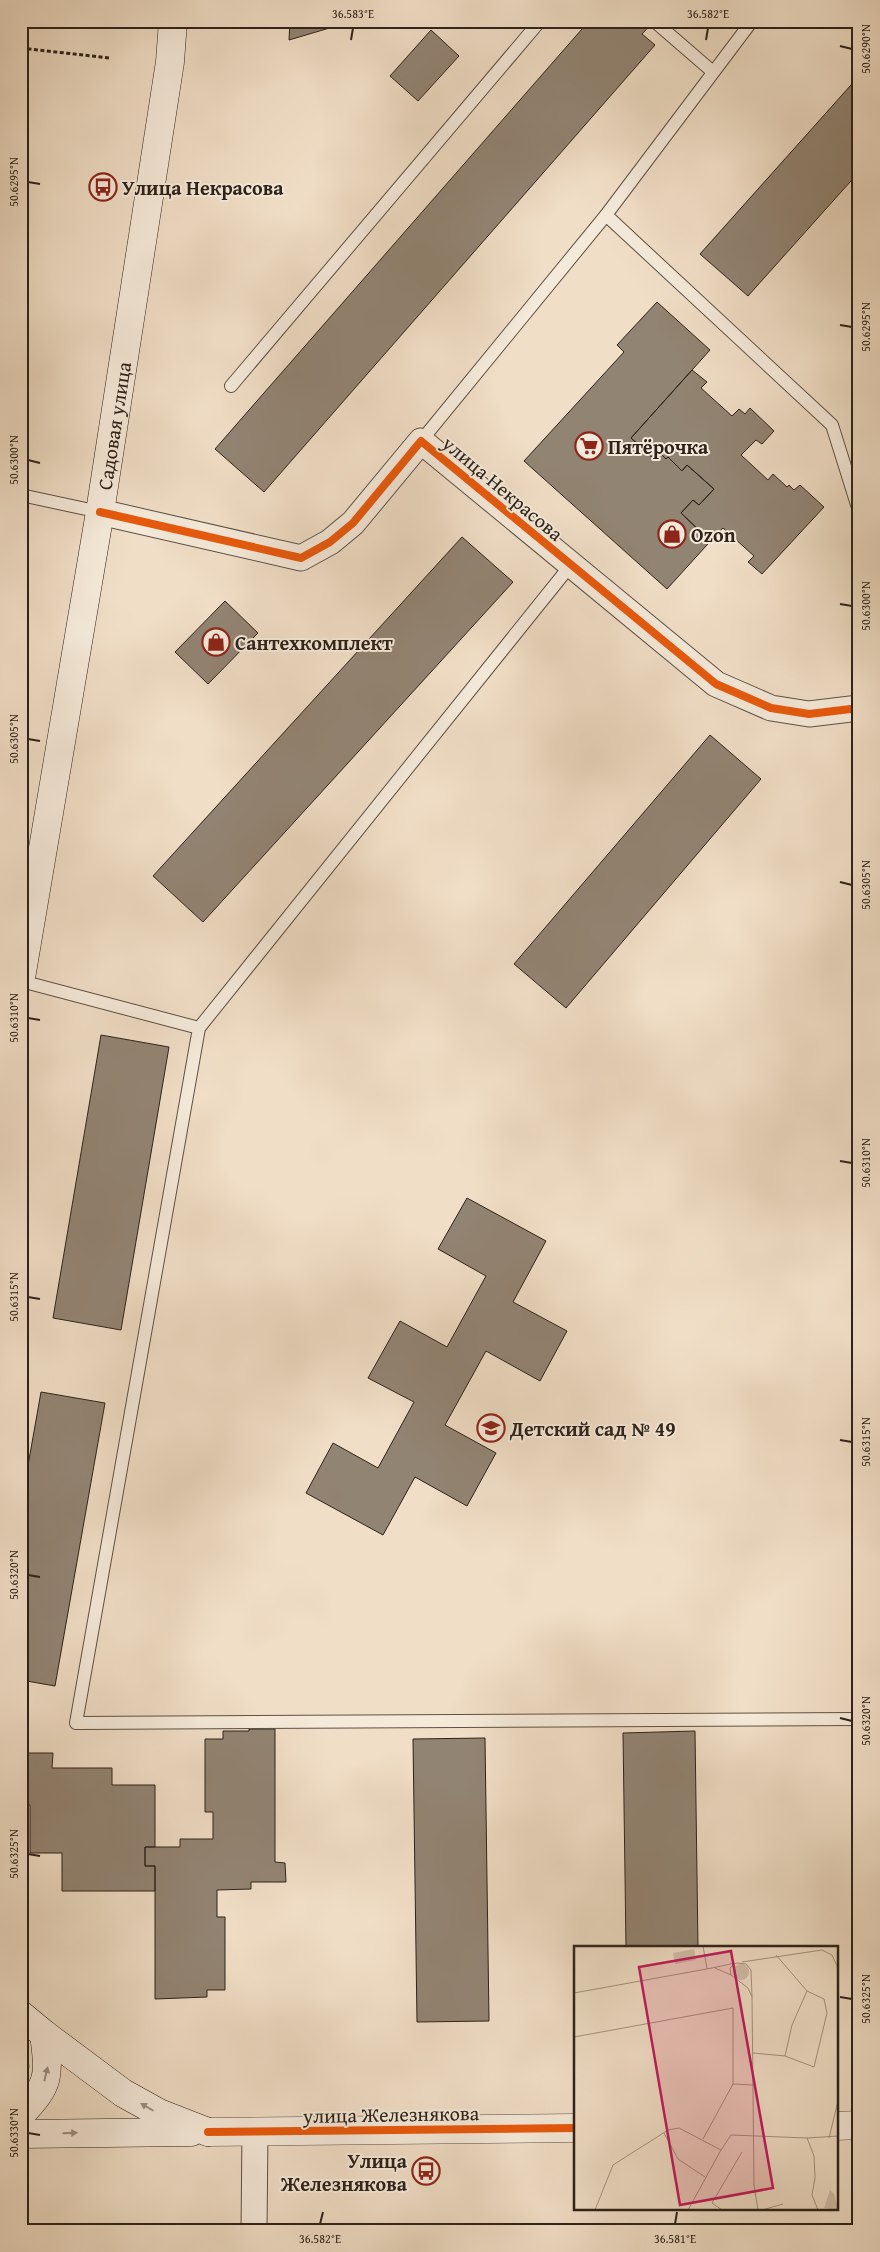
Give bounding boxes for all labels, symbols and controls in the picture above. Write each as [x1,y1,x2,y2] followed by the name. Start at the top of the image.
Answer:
[332,5,374,22] text: 36.583°E
[687,5,729,22] text: 36.582°E
[857,24,874,74] text: 50.6290°N
[5,157,22,207] text: 50.6295°N
[88,172,118,202] bus stop icon: Улица Некрасова
[122,173,284,202] place label: Улица Некрасова
[857,302,874,352] text: 50.6295°N
[89,359,138,492] street label: Садовая улица
[435,428,570,548] street label: улица Некрасова
[574,431,604,461] supermarket icon: Пятёрочка
[608,432,709,461] place label: Пятёрочка
[5,435,22,485] text: 50.6300°N
[657,519,687,549] shop icon: Ozon
[691,520,736,549] place label: Ozon
[857,581,874,631] text: 50.6300°N
[201,627,231,657] shop icon: Сантехкомплект
[235,628,393,657] place label: Сантехкомплект
[5,714,22,764] text: 50.6305°N
[857,860,874,910] text: 50.6305°N
[5,993,22,1043] text: 50.6310°N
[857,1138,874,1188] text: 50.6310°N
[5,1272,22,1322] text: 50.6315°N
[476,1413,506,1443] school or university icon: Детский сад № 49
[509,1414,676,1443] place label: Детский сад № 49
[857,1417,874,1467] text: 50.6315°N
[5,1550,22,1600] text: 50.6320°N
[857,1696,874,1746] text: 50.6320°N
[5,1829,22,1879] text: 50.6325°N
[574,1946,838,2210] inset map
[857,1974,874,2024] text: 50.6325°N
[42,2066,50,2082] one-way arrow
[302,2098,480,2130] street label: улица Железнякова
[140,2102,153,2111] one-way arrow
[5,2108,22,2158] text: 50.6330°N
[62,2129,78,2137] one-way arrow
[280,2146,408,2198] place label: Улица Железнякова
[411,2156,441,2186] bus stop icon: Улица Железнякова
[299,2230,341,2247] text: 36.582°E
[654,2230,696,2247] text: 36.581°E

